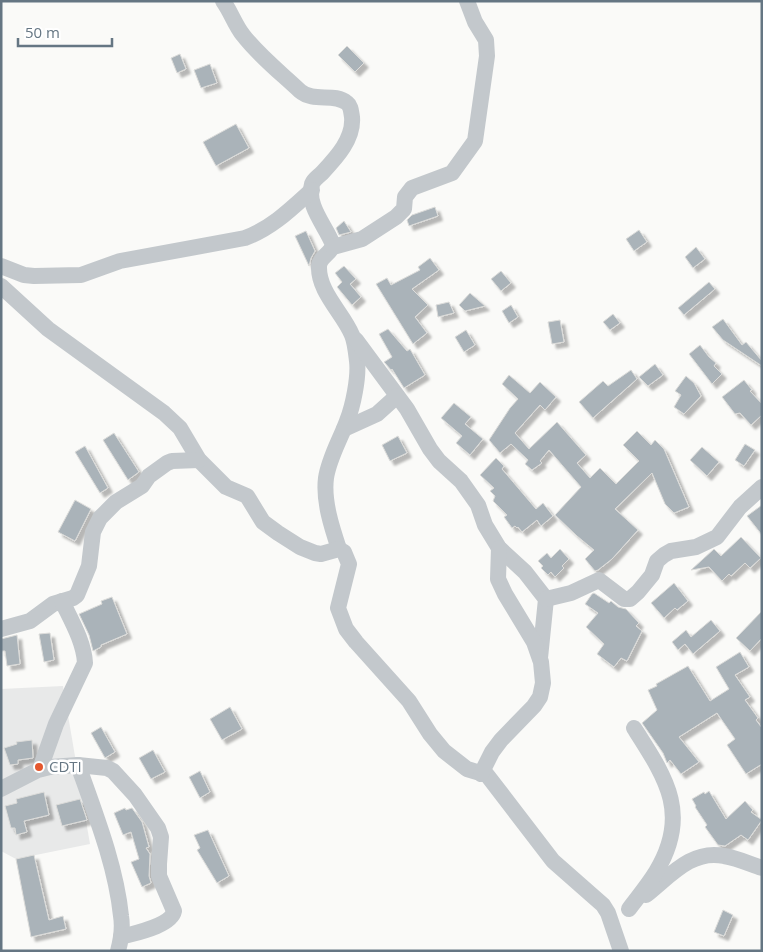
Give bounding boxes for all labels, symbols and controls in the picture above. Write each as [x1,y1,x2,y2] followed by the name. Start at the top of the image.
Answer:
[18,15,111,47] scale bar
[25,22,60,42] text: 50 m
[49,756,82,776] place label: CDTI
[33,761,45,773] marker: CDTI

